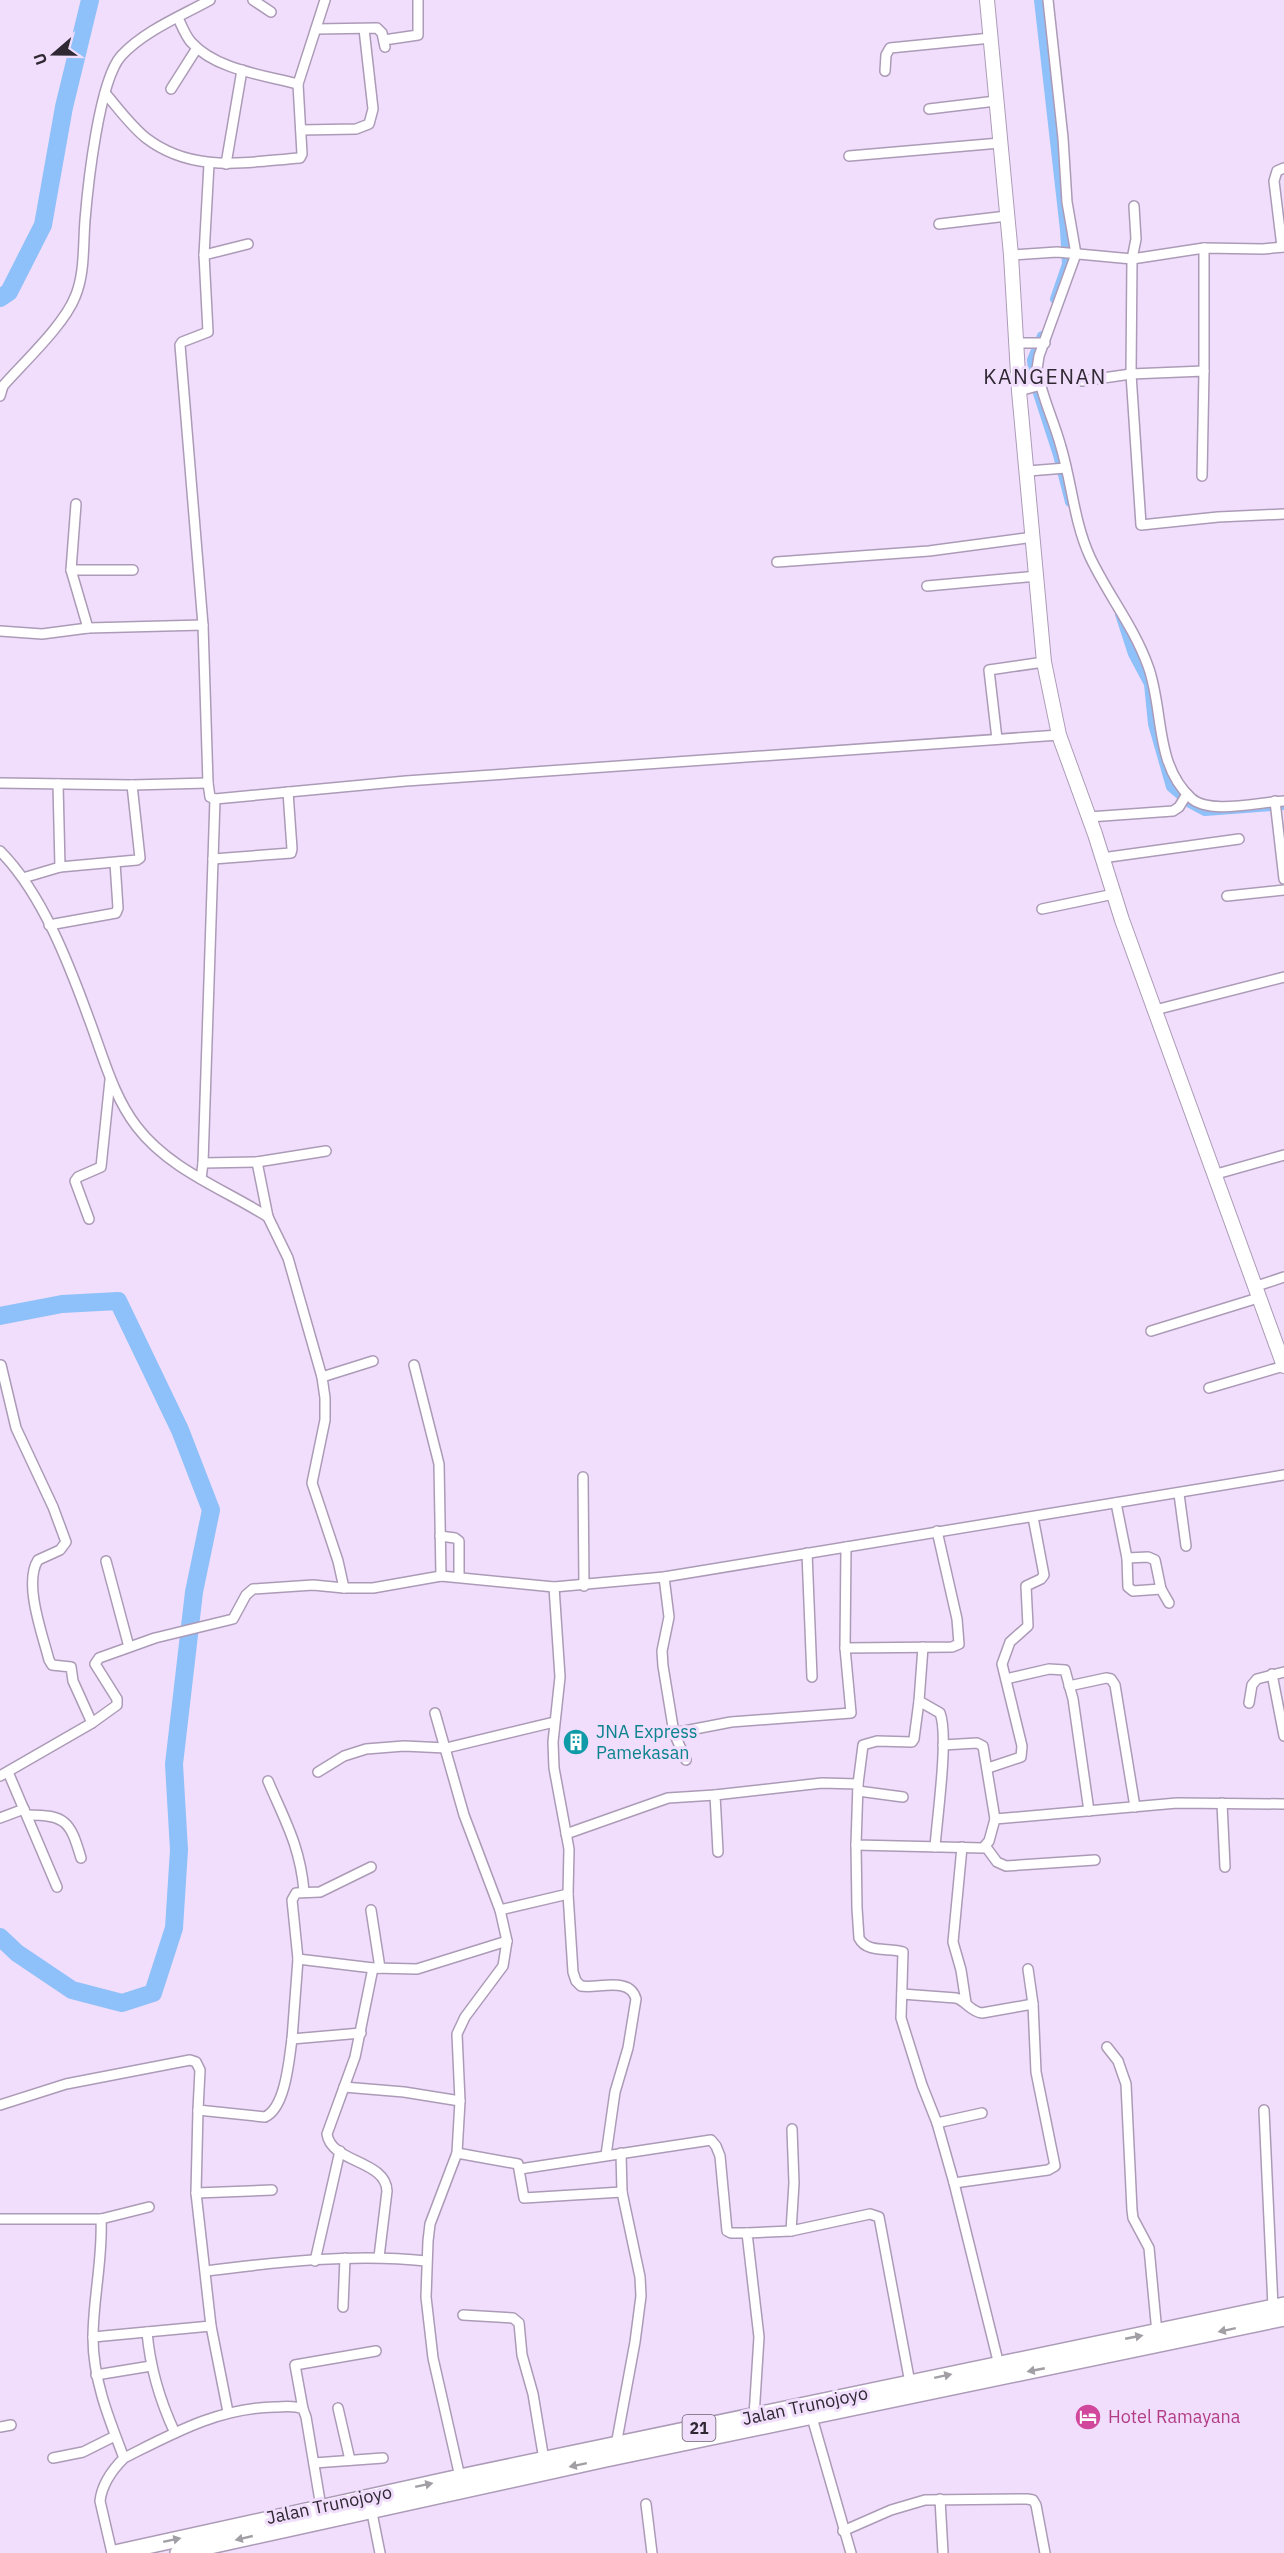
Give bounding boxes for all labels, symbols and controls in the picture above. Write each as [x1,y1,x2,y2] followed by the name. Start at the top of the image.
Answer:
[24,24,84,84] north arrow
[29,50,51,68] text: U
[983,362,1107,390] district label: KANGENAN
[596,1720,698,1764] place label: JNA Express Pamekasan
[561,1727,591,1757] building icon: JNA Express Pamekasan
[1218,2326,1236,2336] one-way arrow
[1125,2332,1144,2341] one-way arrow
[1026,2366,1045,2375] one-way arrow
[934,2371,953,2380] one-way arrow
[740,2381,870,2430] street label: Jalan Trunojoyo
[1073,2402,1103,2432] hotel icon: Hotel Ramayana
[1108,2405,1241,2428] place label: Hotel Ramayana
[682,2415,716,2441] road number: 21
[568,2461,587,2471] one-way arrow
[264,2480,394,2529] street label: Jalan Trunojoyo
[414,2480,433,2489] one-way arrow
[234,2534,253,2543] one-way arrow
[162,2535,181,2545] one-way arrow

